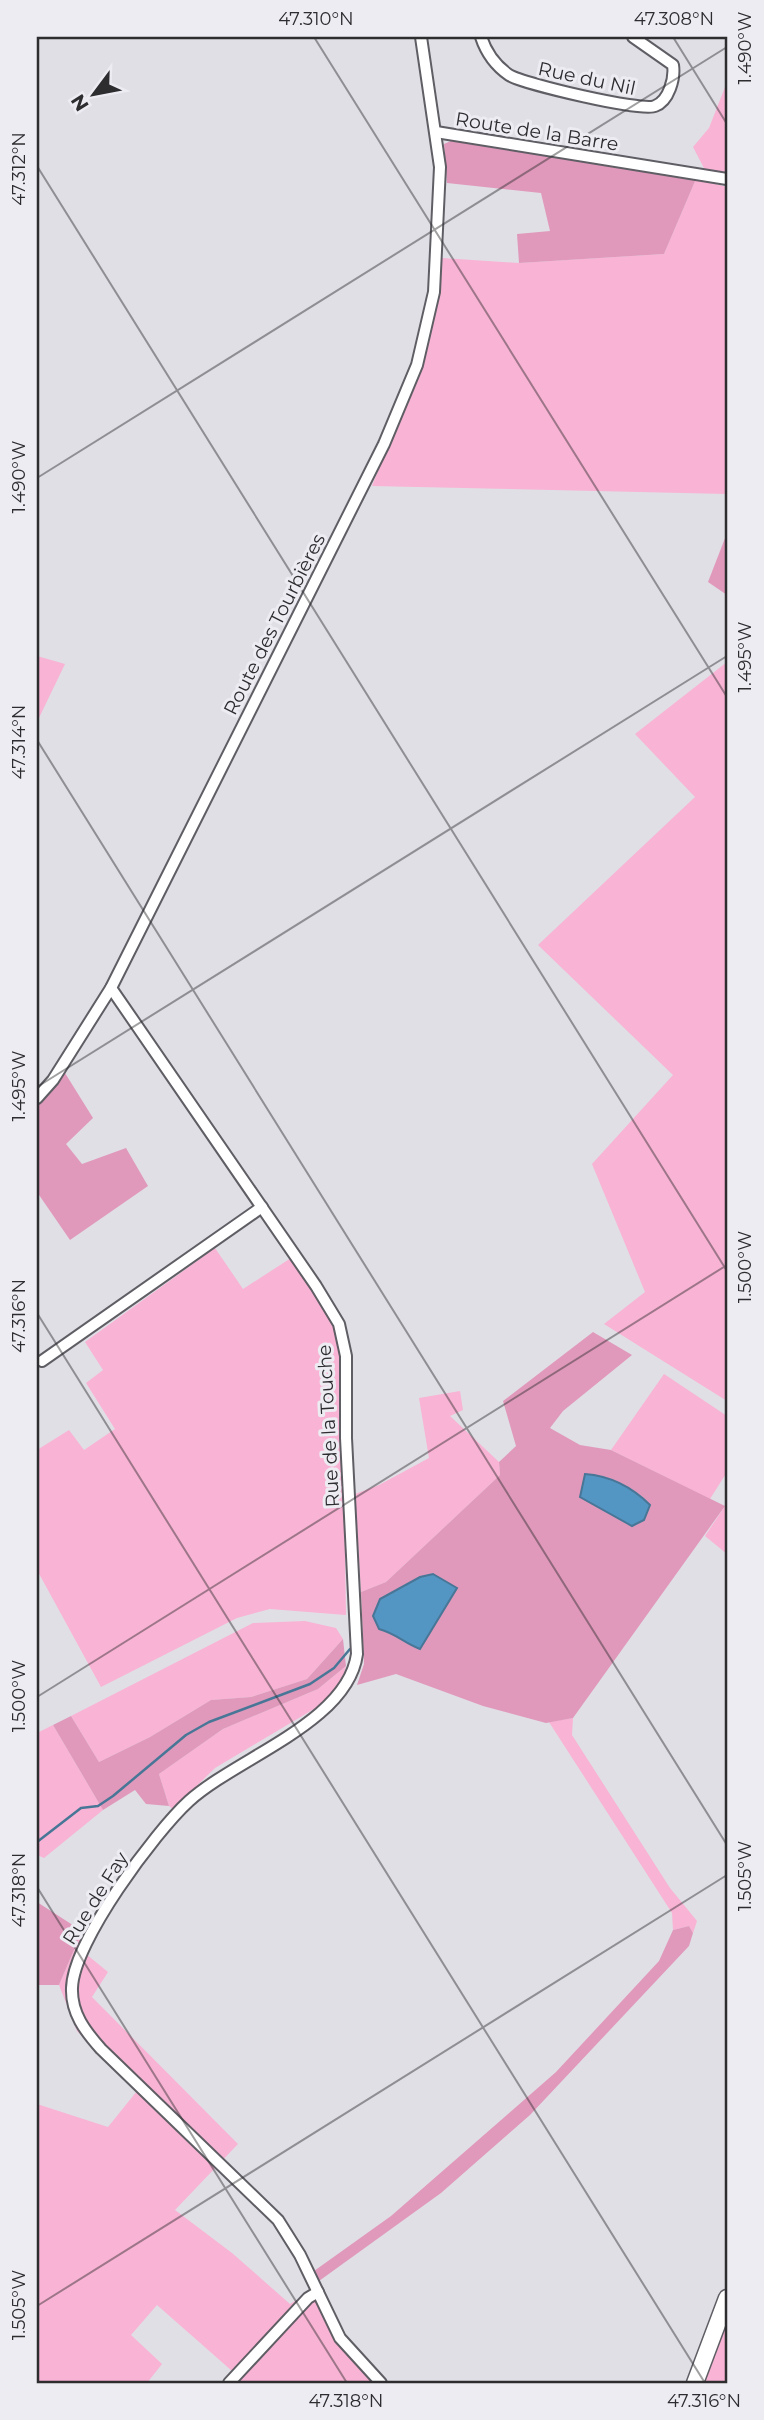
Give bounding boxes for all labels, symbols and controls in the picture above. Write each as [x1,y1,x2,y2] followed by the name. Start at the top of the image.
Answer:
[278,8,354,30] text: 47.310°N
[634,8,714,30] text: 47.308°N
[734,12,756,84] text: 1.490°W
[536,57,638,100] street label: Rue du Nil
[60,60,130,130] north arrow
[66,90,94,115] text: N
[454,107,620,156] street label: Route de la Barre
[8,132,30,206] text: 47.312°N
[8,441,30,513] text: 1.490°W
[219,530,330,719] street label: Route des Tourbières
[734,622,756,692] text: 1.495°W
[8,705,30,779] text: 47.314°N
[8,1051,30,1121] text: 1.495°W
[734,1231,756,1303] text: 1.500°W
[8,1279,30,1353] text: 47.316°N
[313,1344,344,1508] street label: Rue de la Touche
[8,1660,30,1732] text: 1.500°W
[734,1841,756,1911] text: 1.505°W
[58,1847,133,1949] street label: Rue de Fay
[8,1853,30,1927] text: 47.318°N
[8,2270,30,2340] text: 1.505°W
[309,2390,383,2412] text: 47.318°N
[667,2390,741,2412] text: 47.316°N

